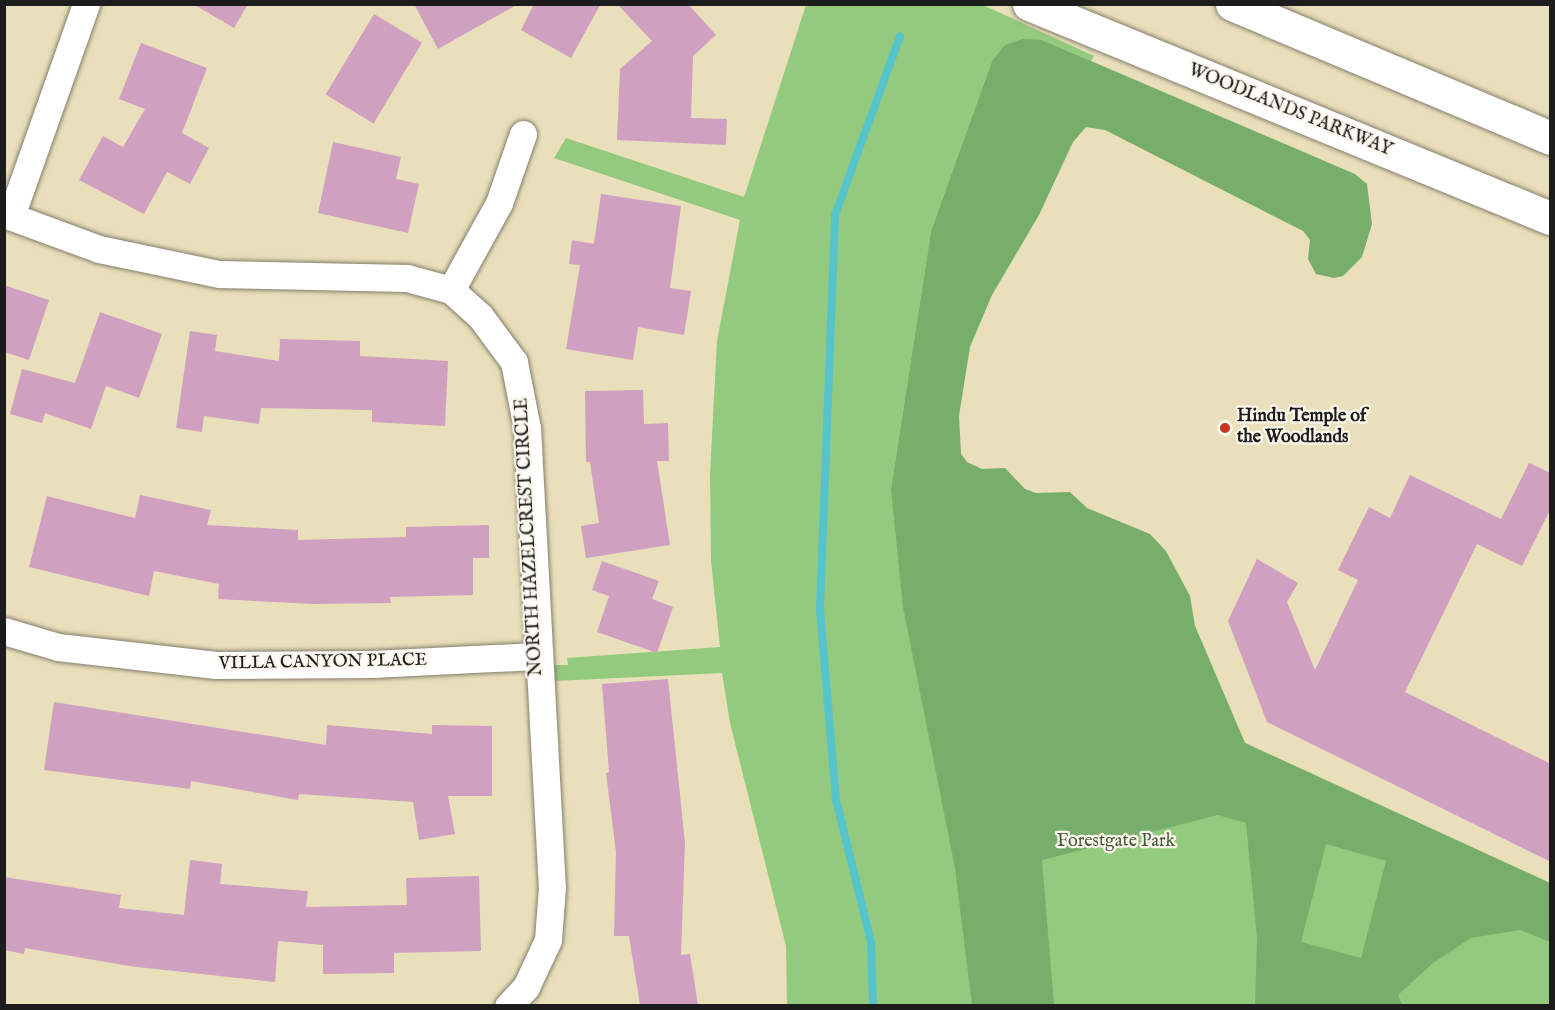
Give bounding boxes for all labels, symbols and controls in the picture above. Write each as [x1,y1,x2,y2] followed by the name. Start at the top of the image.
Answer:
[1185,60,1395,162] street label: WOODLANDS PARKWAY
[512,397,548,677] street label: NORTH HAZELCREST CIRCLE
[1237,407,1366,450] place label: Hindu Temple of the Woodlands
[1218,421,1232,435] marker: Hindu Temple of the Woodlands
[219,650,427,676] street label: VILLA CANYON PLACE
[1057,831,1175,853] park label: Forestgate Park

